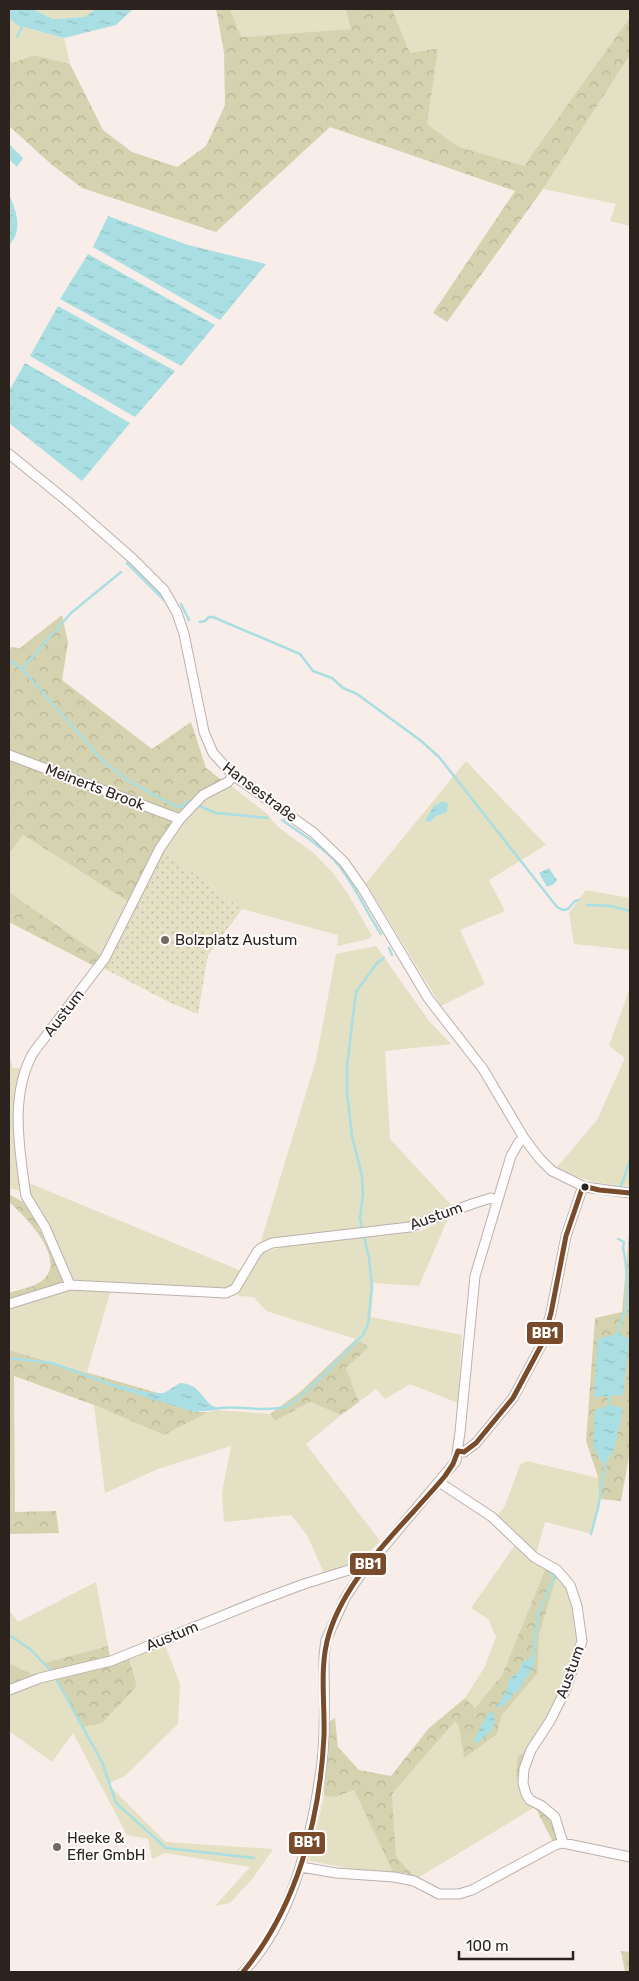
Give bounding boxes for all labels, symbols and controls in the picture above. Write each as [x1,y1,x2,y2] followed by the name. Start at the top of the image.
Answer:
[219,758,301,826] street label: Hansestraße
[43,760,147,814] street label: Meinerts Brook
[175,931,297,949] place label: Bolzplatz Austum
[159,934,171,946] marker: Bolzplatz Austum
[40,986,88,1040] street label: Austum
[580,1182,590,1192] unlabelled marker
[407,1198,465,1234] street label: Austum
[526,1321,564,1345] line badge: BB1
[532,1325,558,1342] text: BB1
[349,1552,387,1576] line badge: BB1
[355,1556,381,1573] text: BB1
[143,1617,201,1655] street label: Austum
[552,1643,588,1701] street label: Austum
[67,1829,146,1864] place label: Heeke & Efler GmbH
[288,1831,326,1855] line badge: BB1
[294,1834,320,1851] text: BB1
[51,1841,63,1853] marker: Heeke & Efler GmbH
[459,1928,573,1960] scale bar
[466,1937,508,1955] text: 100 m

